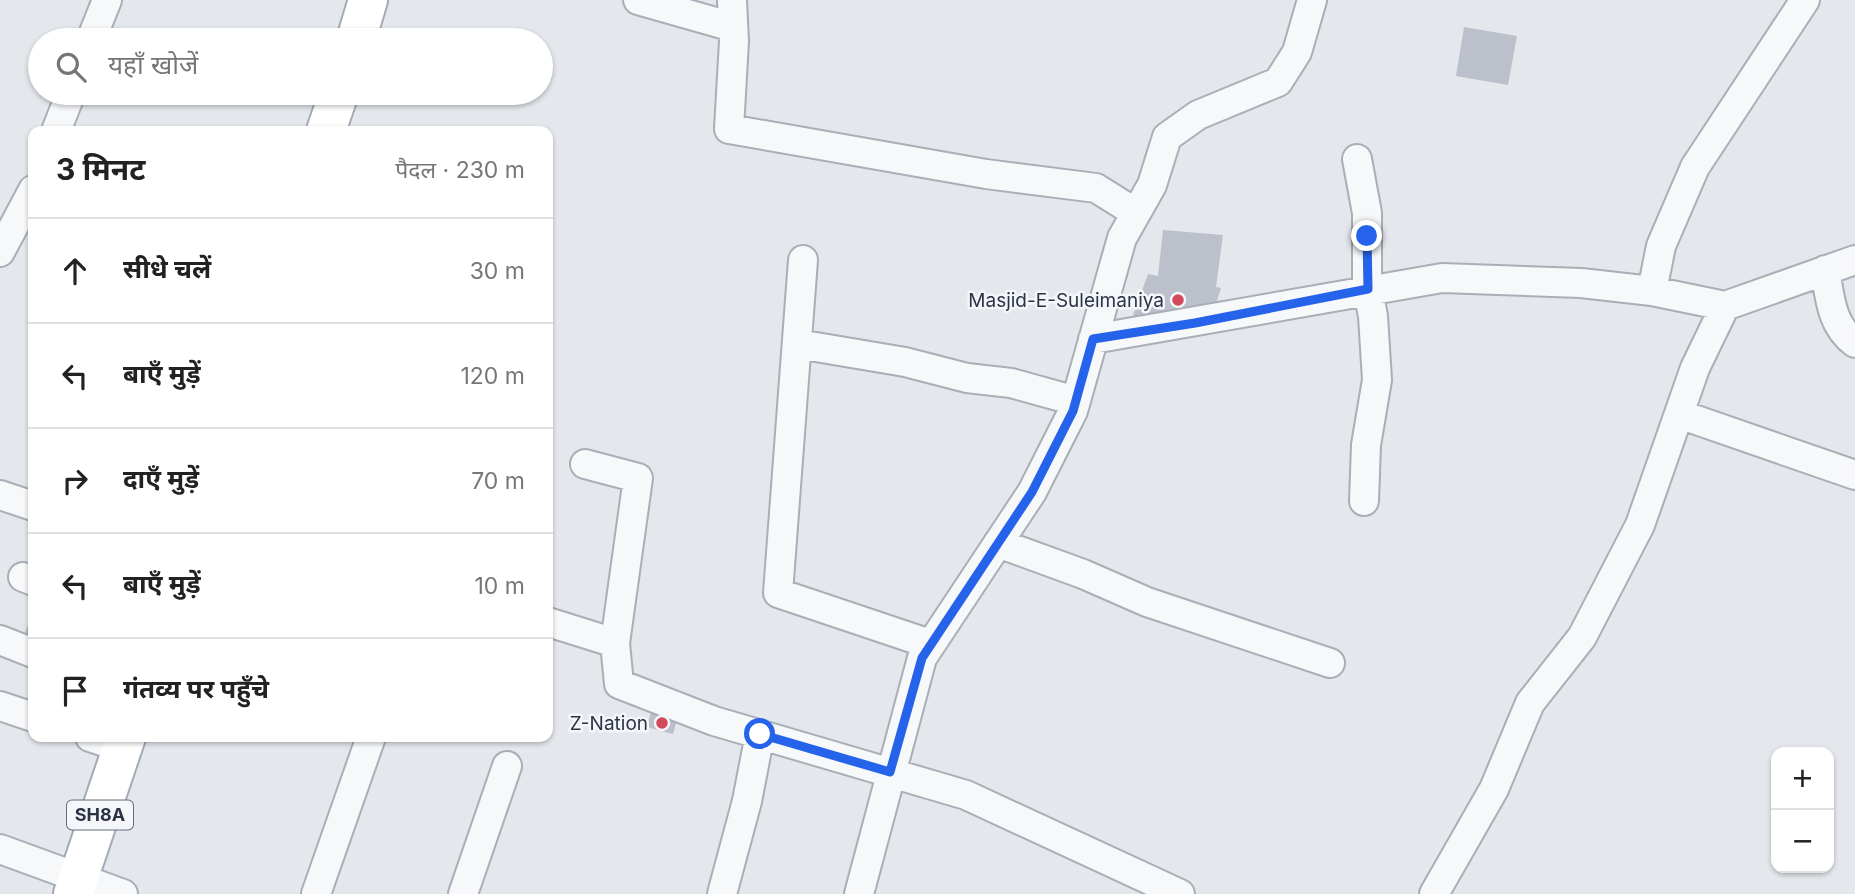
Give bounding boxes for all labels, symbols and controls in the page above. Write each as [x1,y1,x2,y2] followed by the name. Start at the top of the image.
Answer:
[28,28,553,105] search box
[52,48,90,86] icon: search
[108,49,198,80] text: यहाँ खोजें
[56,151,145,187] text: 3 मिनट
[395,156,525,184] text: पैदल · 230 m
[1351,220,1382,251] route end
[56,252,94,290] icon: ahead
[123,253,211,284] text: सीधे चलें
[470,257,525,285] text: 30 m
[968,289,1164,312] place label: Masjid-E-Suleimaniya
[1170,292,1186,308] marker: Masjid-E-Suleimaniya
[56,357,94,395] icon: left
[123,358,200,389] text: बाएँ मुड़ें
[460,362,525,390] text: 120 m
[56,462,94,500] icon: right
[123,463,199,494] text: दाएँ मुड़ें
[471,467,525,495] text: 70 m
[56,567,94,605] icon: left
[123,568,200,599] text: बाएँ मुड़ें
[475,572,525,600] text: 10 m
[56,672,94,710] icon: arrive
[123,673,269,704] text: गंतव्य पर पहुँचे
[570,712,648,735] place label: Z-Nation
[654,715,670,731] marker: Z-Nation
[744,718,775,749] route start
[1771,747,1834,873] map controls
[1771,747,1834,810] button: +
[67,800,133,830] road number: SH8A
[1771,810,1834,873] button: −

